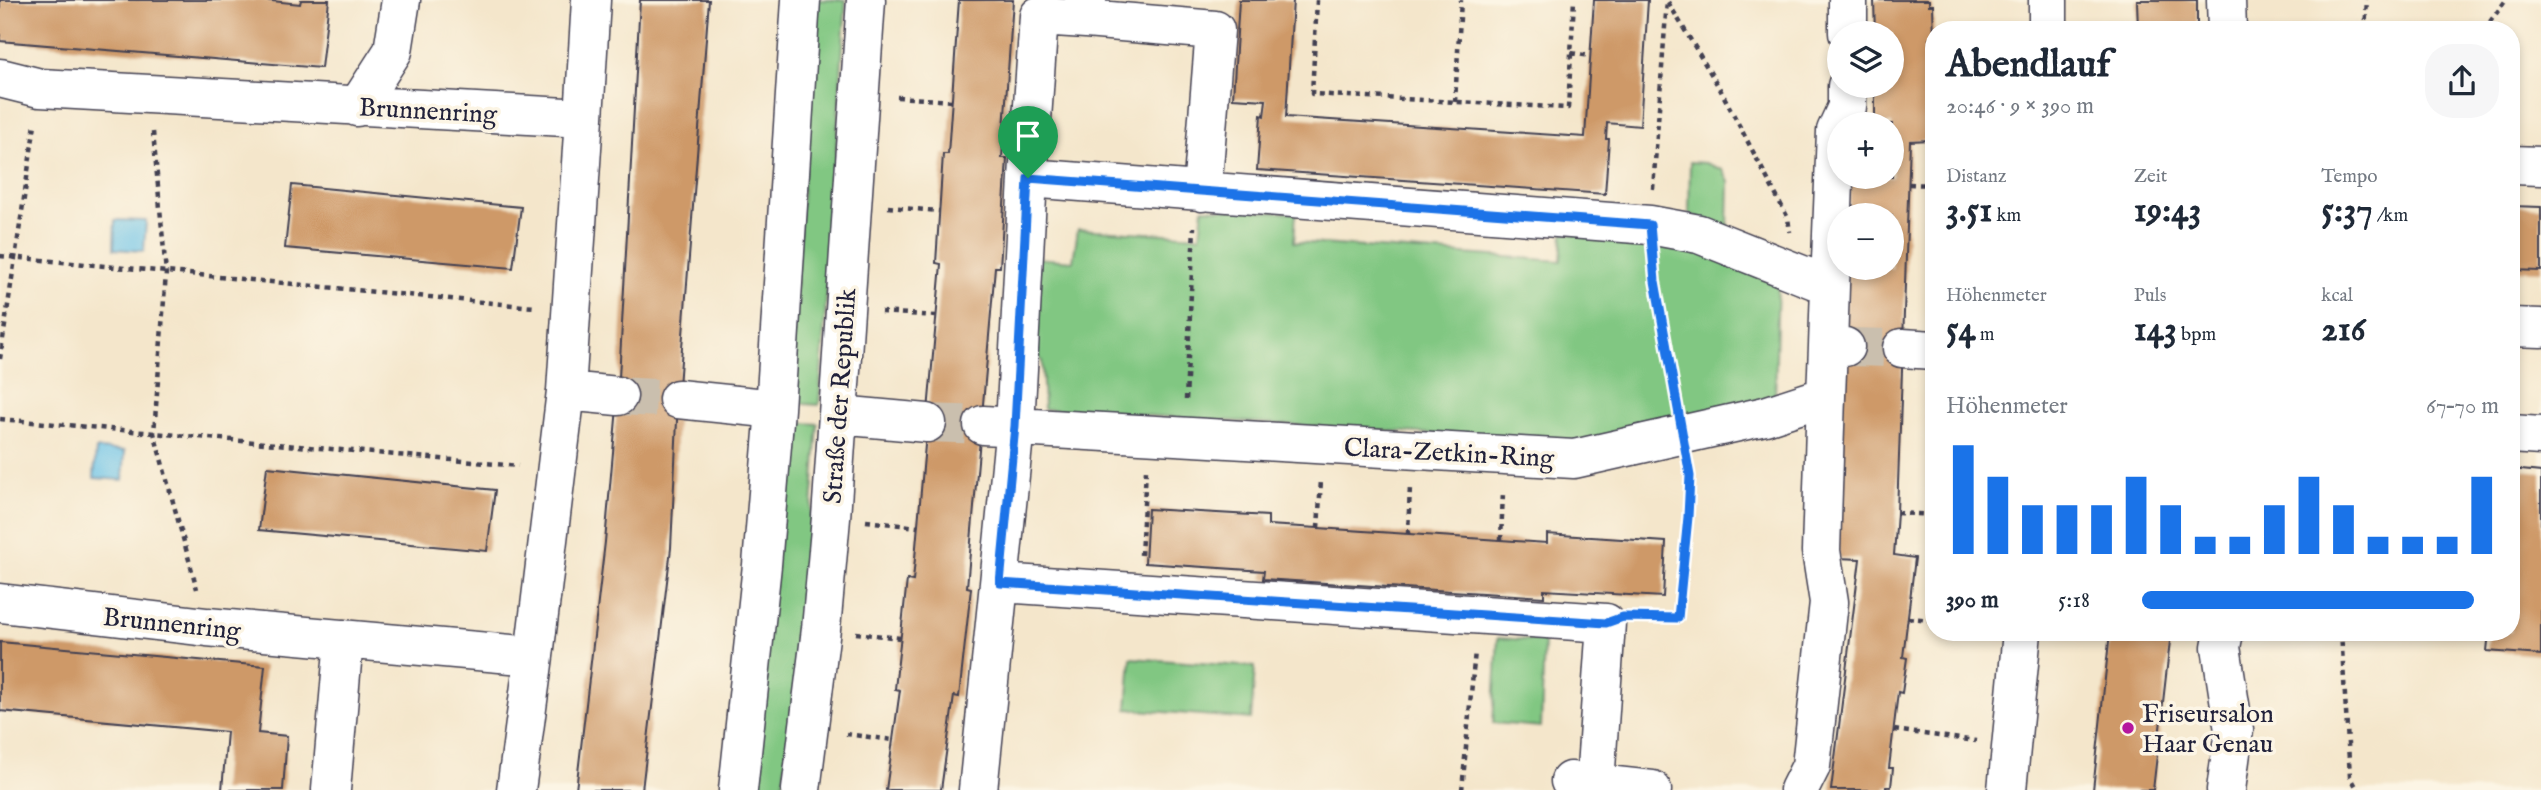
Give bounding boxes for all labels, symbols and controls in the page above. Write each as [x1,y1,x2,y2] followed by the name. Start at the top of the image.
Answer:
[1827,21,1904,280] map controls
[1827,21,1904,98] button: layers
[1946,42,2110,90] text: Abendlauf
[2425,44,2499,118] button: share
[358,91,499,132] street label: Brunnenring
[1946,92,2094,121] text: 20:46 · 9 × 390 m
[998,106,1058,178] pin
[1827,112,1904,189] button: +
[1009,117,1047,155] icon: arrive
[1946,165,2007,189] text: Distanz
[2134,165,2167,189] text: Zeit
[2321,165,2377,189] text: Tempo
[1946,189,1992,234] text: 3.51
[2134,189,2201,234] text: 19:43
[2321,189,2373,234] text: 5:37
[1827,203,1904,280] button: −
[1992,204,2021,228] text: km
[2373,204,2408,228] text: /km
[1946,284,2047,308] text: Höhenmeter
[2134,284,2166,308] text: Puls
[2321,284,2353,308] text: kcal
[817,286,865,505] street label: Straße der Republik
[1946,308,1976,353] text: 54
[2134,308,2177,353] text: 143
[2321,308,2366,353] text: 216
[1976,323,1995,347] text: m
[2177,323,2216,347] text: bpm
[1946,392,2068,421] text: Höhenmeter
[2426,392,2499,421] text: 67–70 m
[1343,432,1556,476] street label: Clara-Zetkin-Ring
[1946,586,1999,615] text: 390 m
[2058,586,2090,615] text: 5:18
[101,601,243,648] street label: Brunnenring
[2142,698,2274,761] place label: Friseursalon Haar Genau
[2120,720,2136,736] marker: Friseursalon Haar Genau

